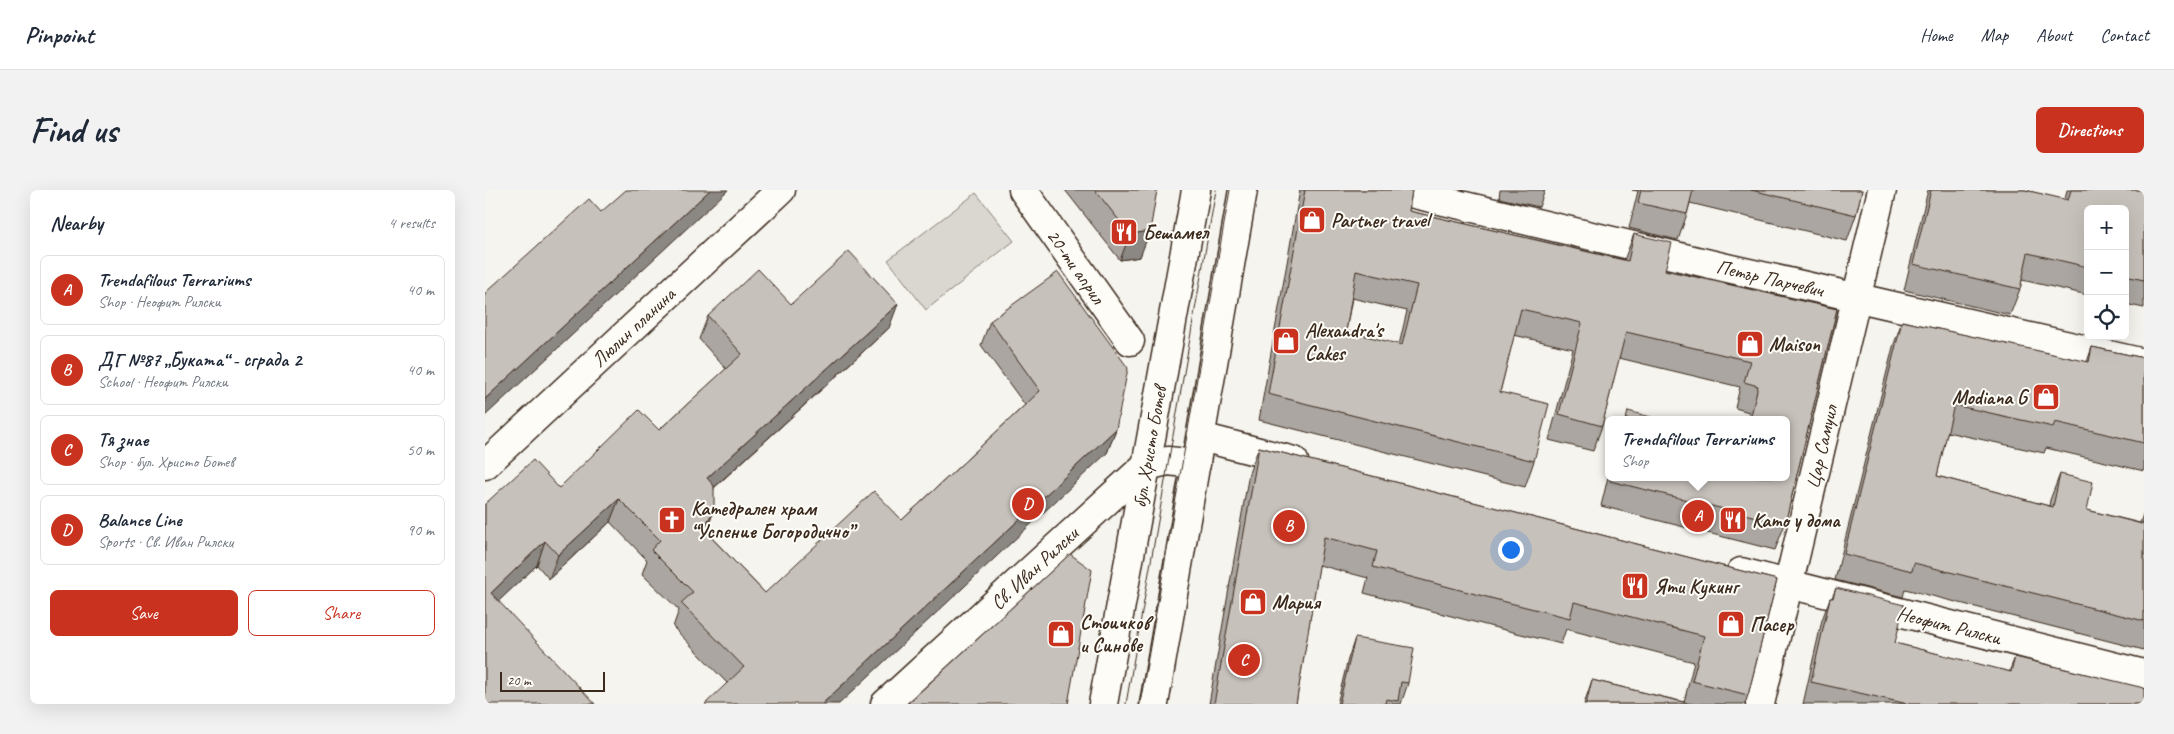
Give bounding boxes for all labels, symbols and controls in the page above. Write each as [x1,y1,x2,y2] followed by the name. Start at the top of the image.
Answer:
[25,20,94,50] text: Pinpoint
[1920,24,1953,46] text: Home
[1981,24,2008,46] text: Map
[2036,24,2072,46] text: About
[2100,24,2149,46] text: Contact
[2036,107,2144,153] button: Directions
[30,108,117,153] text: Find us
[1297,205,1327,235] shop icon: Partner travel
[2084,205,2129,340] map controls
[2084,205,2129,250] button: +
[1331,208,1433,233] place label: Partner travel
[50,210,103,236] text: Nearby
[388,213,435,233] text: 4 results
[1109,217,1139,247] restaurant icon: Бешамел
[1143,220,1210,245] place label: Бешамел
[1041,224,1111,310] street label: 20-ти април
[2084,250,2129,295] button: −
[1714,254,1828,303] street label: Петър Парчевич
[98,268,250,292] text: Trendafilous Terrariums
[63,280,71,300] text: A
[407,280,434,300] text: 40 m
[586,281,682,372] street label: Люлин планина
[98,292,221,312] text: Shop · Неофит Рилски
[2084,295,2129,340] button: locate
[1305,318,1385,366] place label: Alexandra's Cakes
[1271,326,1301,356] shop icon: Alexandra's Cakes
[1735,329,1765,359] shop icon: Maison
[1769,332,1821,357] place label: Maison
[98,348,302,372] text: ДГ №87 „Буката“ - сграда 2
[63,360,71,380] text: B
[407,360,434,380] text: 40 m
[98,372,228,392] text: School · Неофит Рилски
[1127,381,1173,510] street label: бул. Христо Ботев
[2031,382,2061,412] shop icon: Modiana G
[1952,385,2030,410] place label: Modiana G
[1800,402,1844,491] street label: Цар Самуил
[1605,416,1790,481] popup
[1621,427,1774,451] text: Trendafilous Terrariums
[98,428,148,452] text: Тя знае
[63,440,71,460] text: C
[407,440,434,460] text: 50 m
[1621,451,1649,471] text: Shop
[98,452,234,472] text: Shop · бул. Христо Ботев
[1012,485,1044,523] pin: D
[691,496,858,544] place label: Катедрален храм “Успение Богородично”
[1682,497,1714,535] pin: A
[657,505,687,535] church icon: Катедрален храм “Успение Богородично”
[1718,505,1748,535] restaurant icon: Като у дома
[1273,507,1305,545] pin: B
[98,508,182,532] text: Balance Line
[1752,508,1841,533] place label: Като у дома
[62,520,72,540] text: D
[407,520,434,540] text: 90 m
[985,520,1085,615] street label: Св. Иван Рилски
[98,532,233,552] text: Sports · Св. Иван Рилски
[1498,537,1524,563] your location
[1620,571,1650,601] restaurant icon: Яти Кукинг
[1654,574,1741,600] place label: Яти Кукинг
[1238,587,1268,617] shop icon: Мария
[50,590,238,636] button: Save
[248,590,435,636] button: Share
[1272,590,1322,615] place label: Мария
[1894,601,2004,651] street label: Неофит Рилски
[1716,609,1746,639] shop icon: Пасер
[1080,610,1155,658] place label: Стоичков и Синове
[1750,612,1795,637] place label: Пасер
[1046,619,1076,649] shop icon: Стоичков и Синове
[1228,641,1260,679] pin: C
[500,669,605,692] scale bar
[507,672,531,689] text: 20 m

